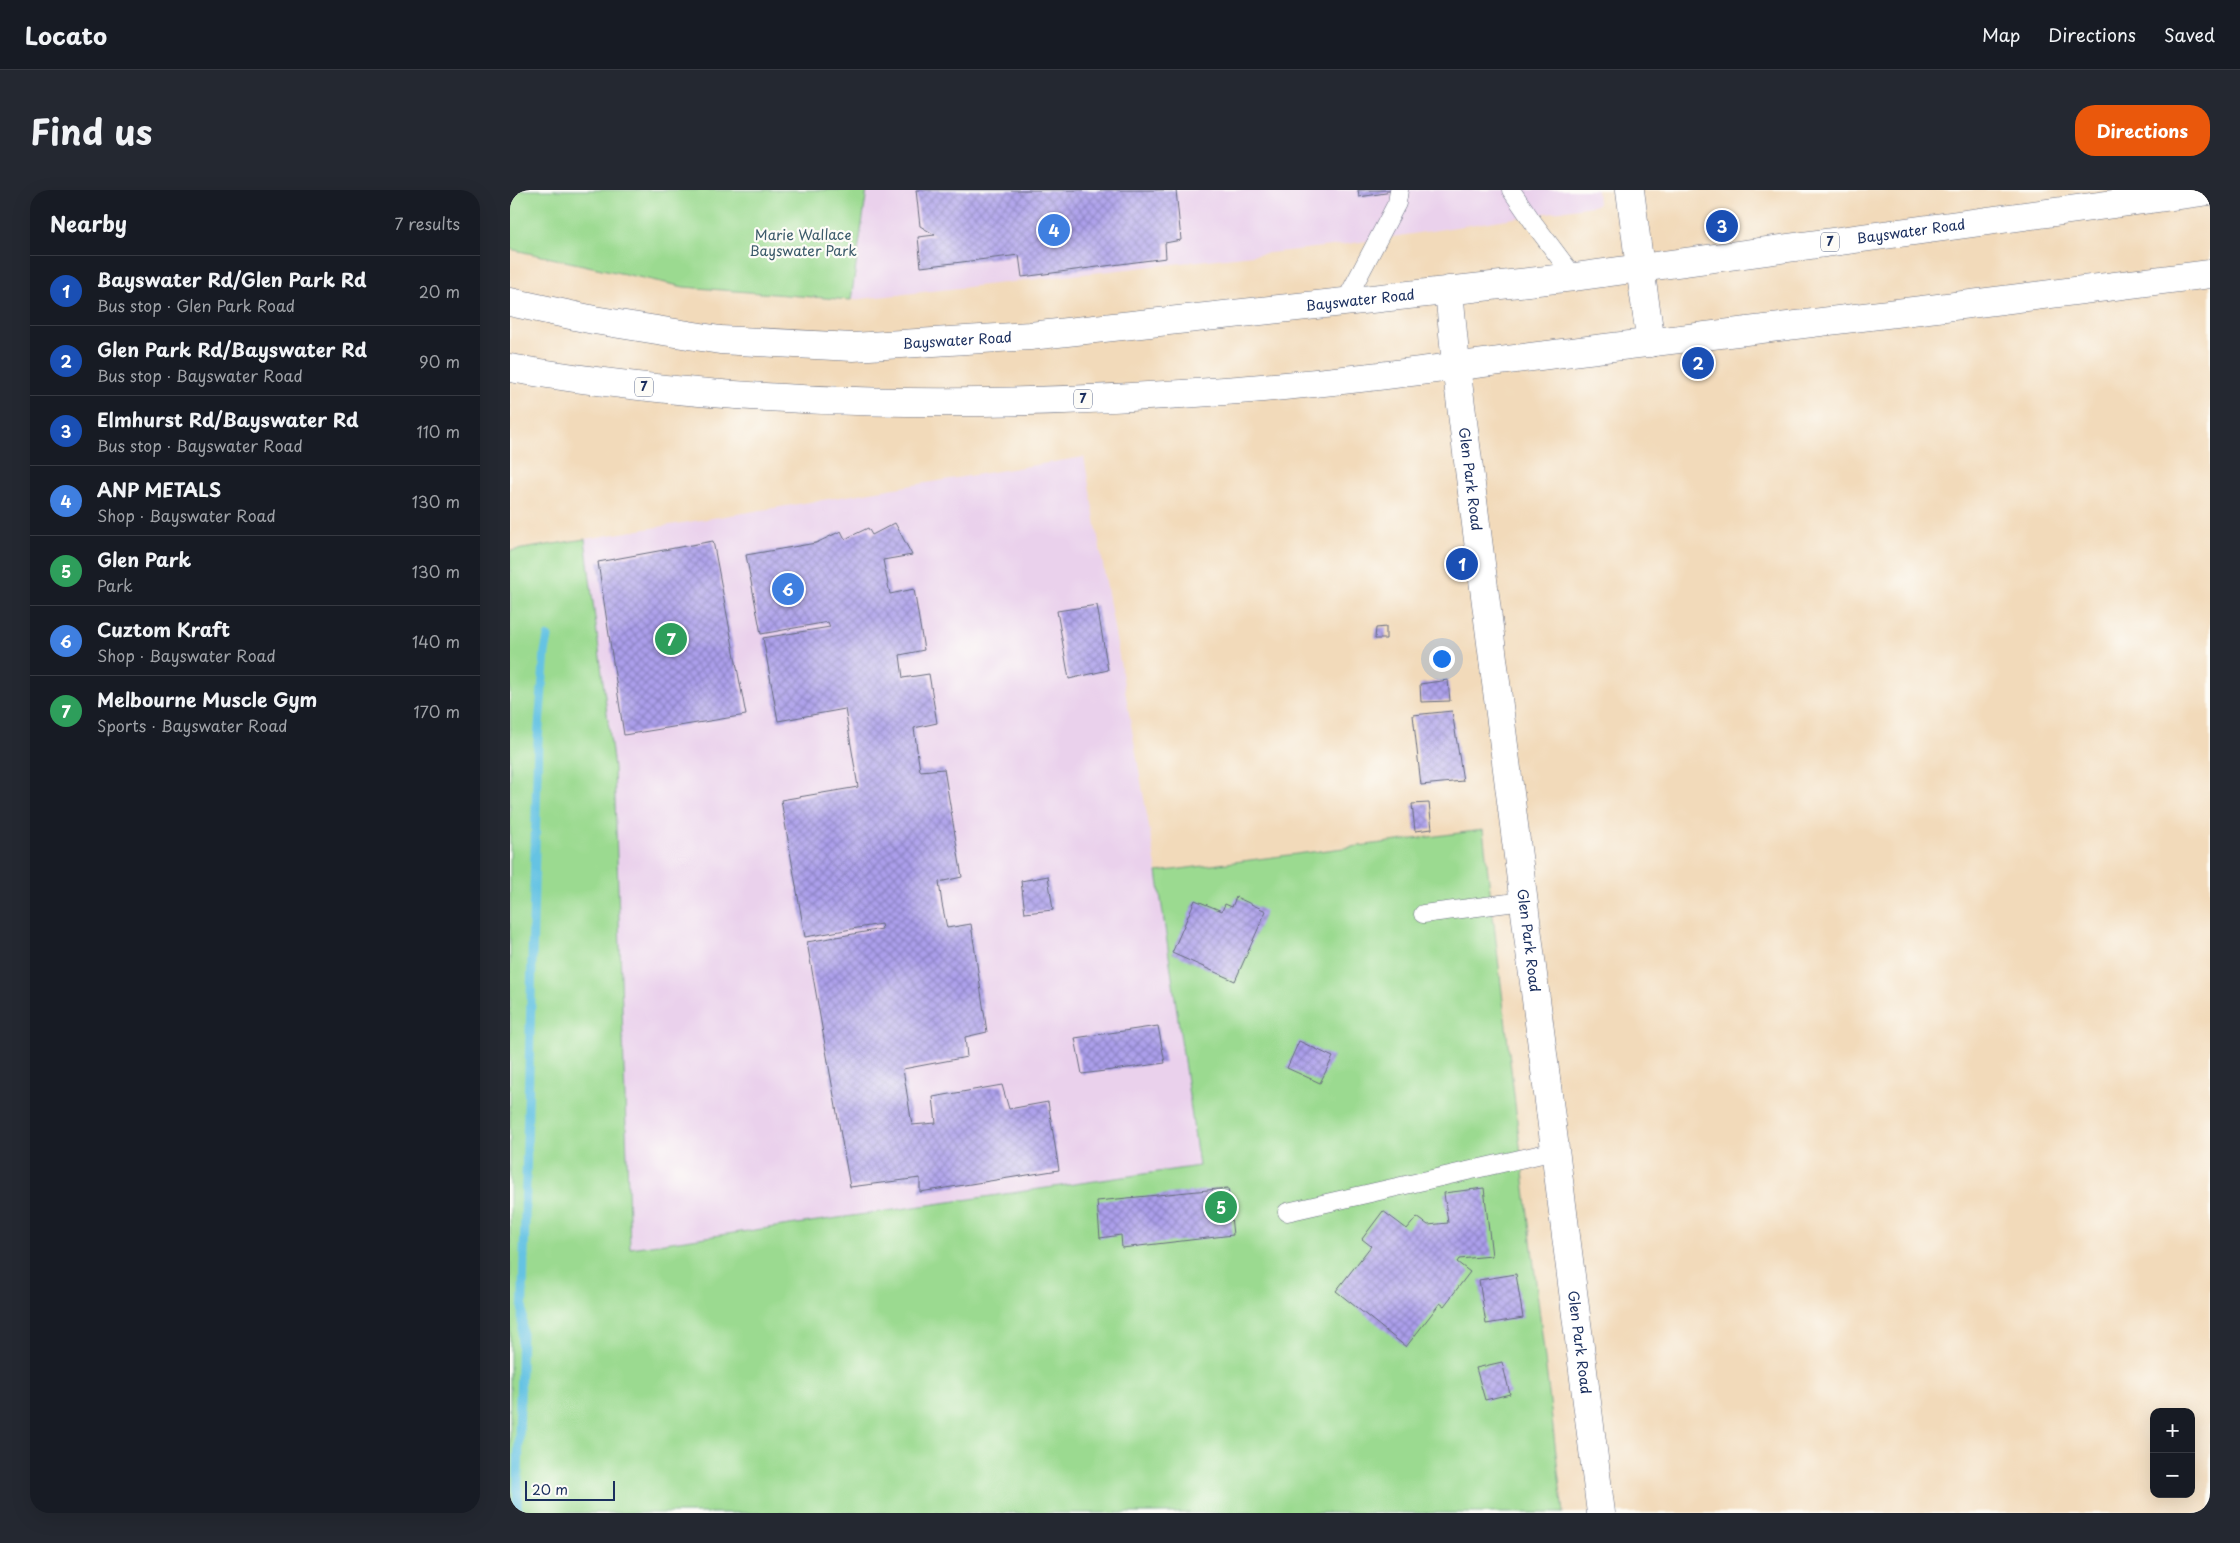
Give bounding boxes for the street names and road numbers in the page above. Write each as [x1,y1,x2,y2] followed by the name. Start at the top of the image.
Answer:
[1855,213,1966,249] street label: Bayswater Road
[1821,232,1839,252] road number: 7
[1304,283,1416,316] street label: Bayswater Road
[902,326,1013,354] street label: Bayswater Road
[635,378,653,396] road number: 7
[1074,390,1092,408] road number: 7
[1454,426,1488,532] street label: Glen Park Road
[1512,887,1546,993] street label: Glen Park Road
[1563,1289,1597,1395] street label: Glen Park Road

